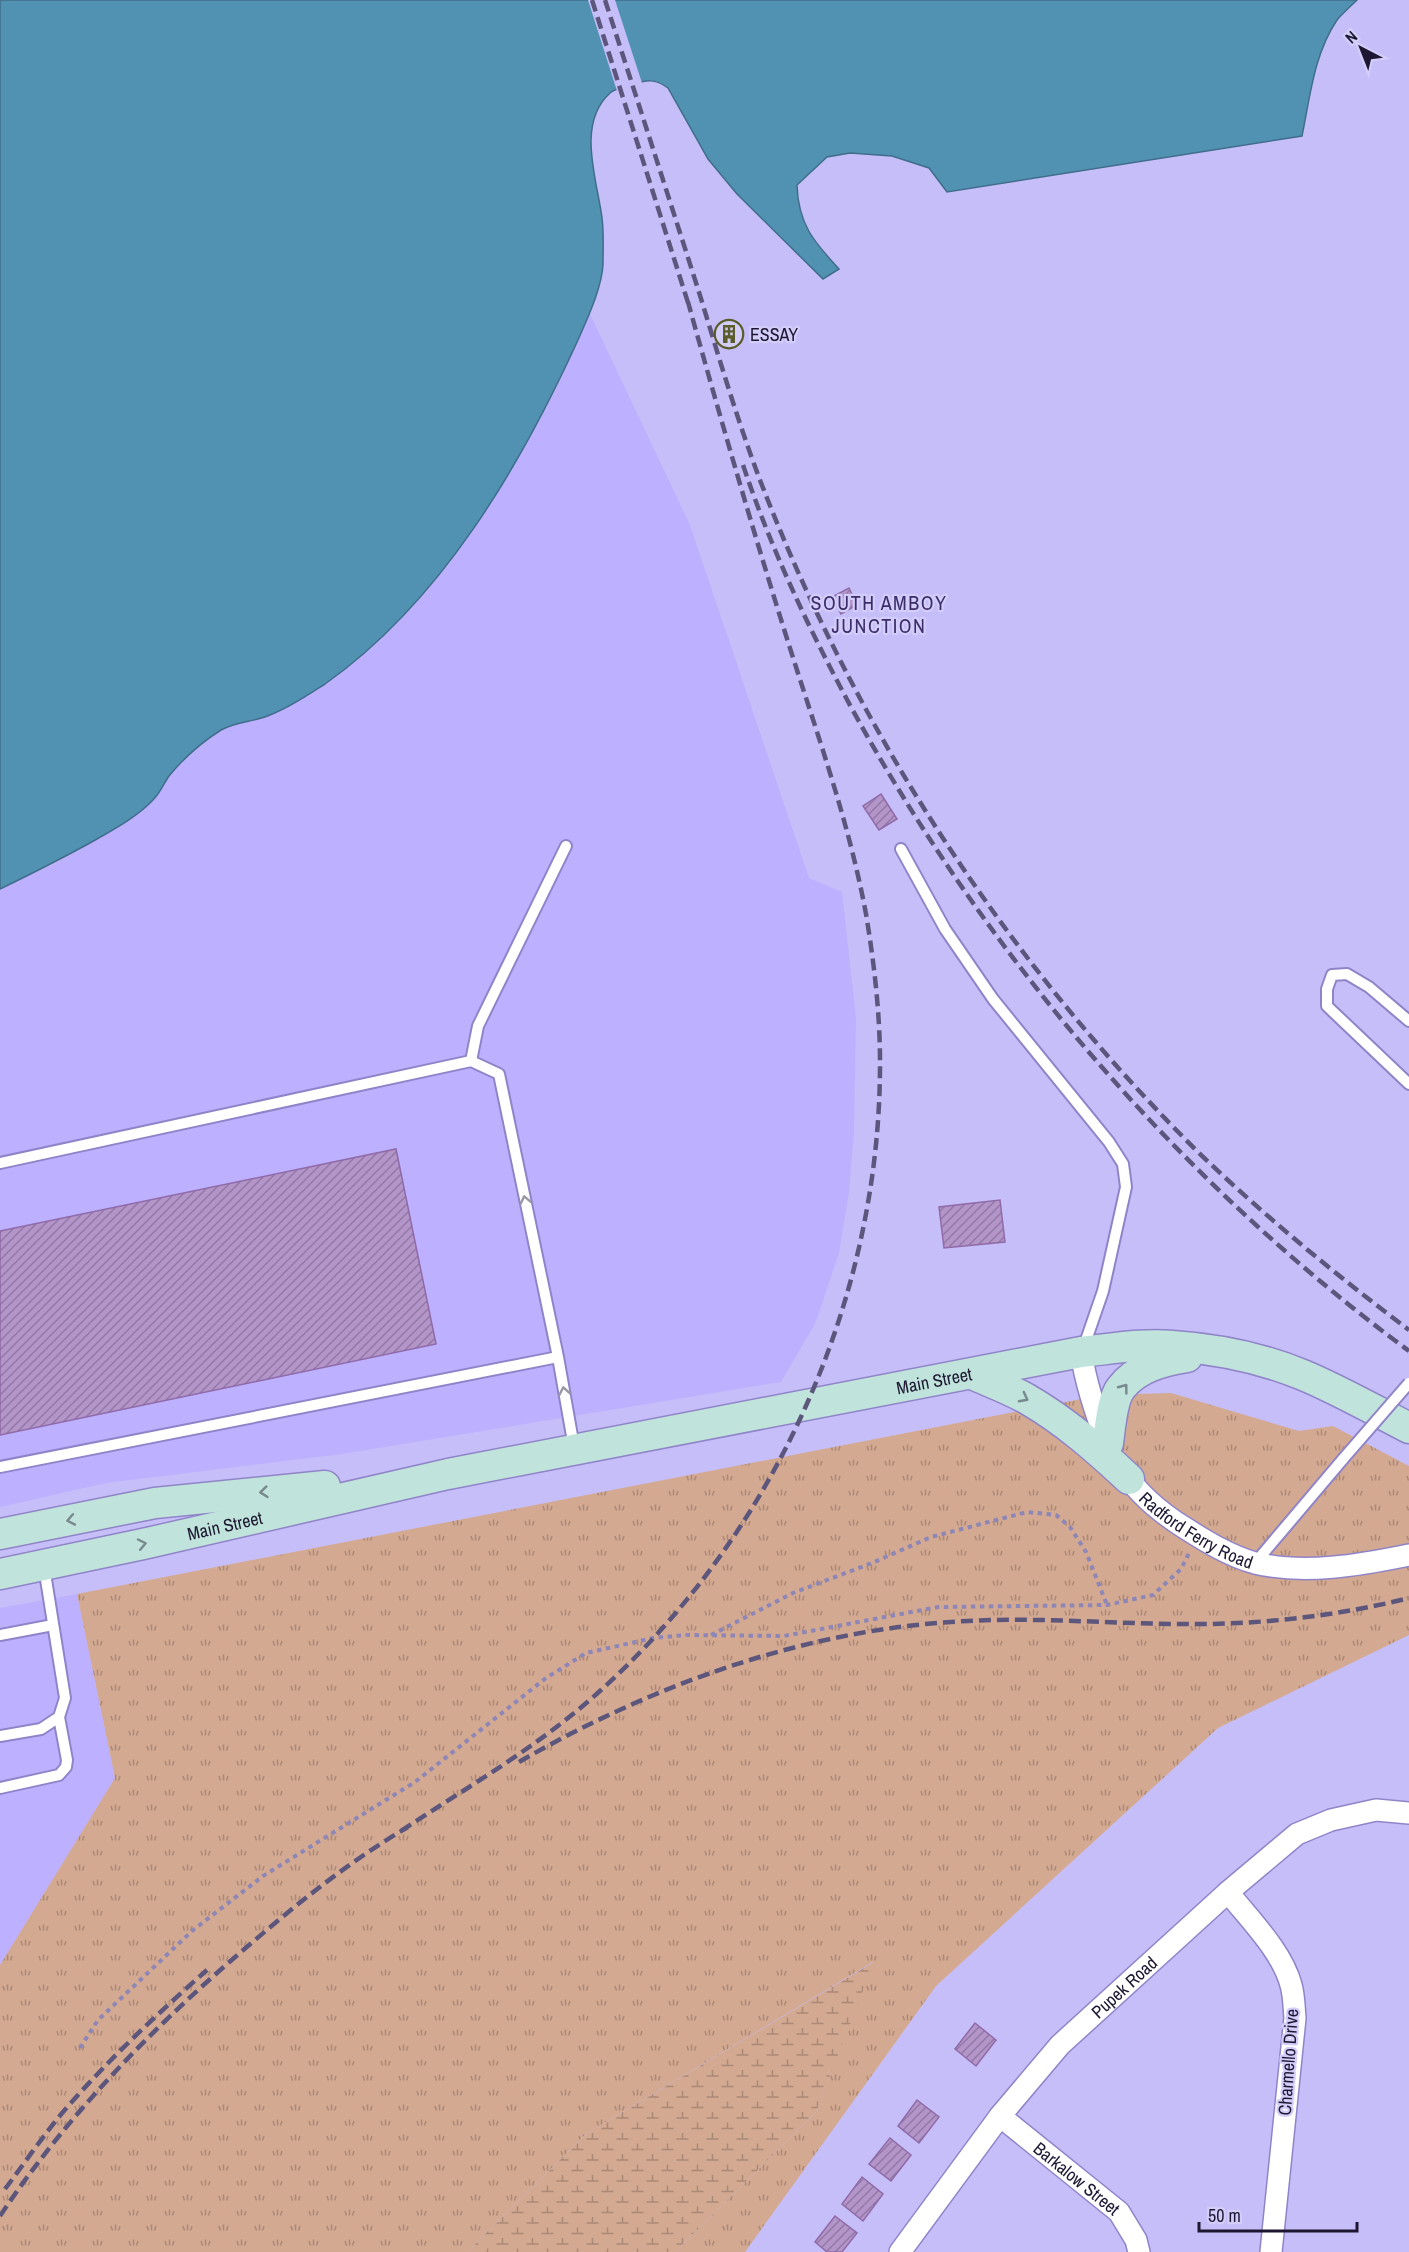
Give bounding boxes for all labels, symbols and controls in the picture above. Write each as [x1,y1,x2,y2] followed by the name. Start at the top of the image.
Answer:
[1331,18,1391,78] north arrow
[1340,26,1362,48] text: N
[713,318,745,350] building icon: ESSAY
[750,322,798,347] place label: ESSAY
[811,589,947,639] district label: SOUTH AMBOY JUNCTION
[519,1195,532,1205] one-way arrow
[894,1361,974,1400] street label: Main Street
[1117,1384,1128,1395] one-way arrow
[558,1386,571,1396] one-way arrow
[1018,1391,1029,1402] one-way arrow
[260,1485,269,1498] one-way arrow
[1134,1486,1256,1574] street label: Radford Ferry Road
[185,1505,265,1546] street label: Main Street
[67,1513,77,1526] one-way arrow
[137,1539,147,1552] one-way arrow
[1085,1950,1162,2024] street label: Pupek Road
[1272,2008,1304,2116] street label: Charmello Drive
[1029,2136,1125,2221] street label: Barkalow Street
[1199,2195,1356,2233] scale bar
[1208,2203,1241,2228] text: 50 m

